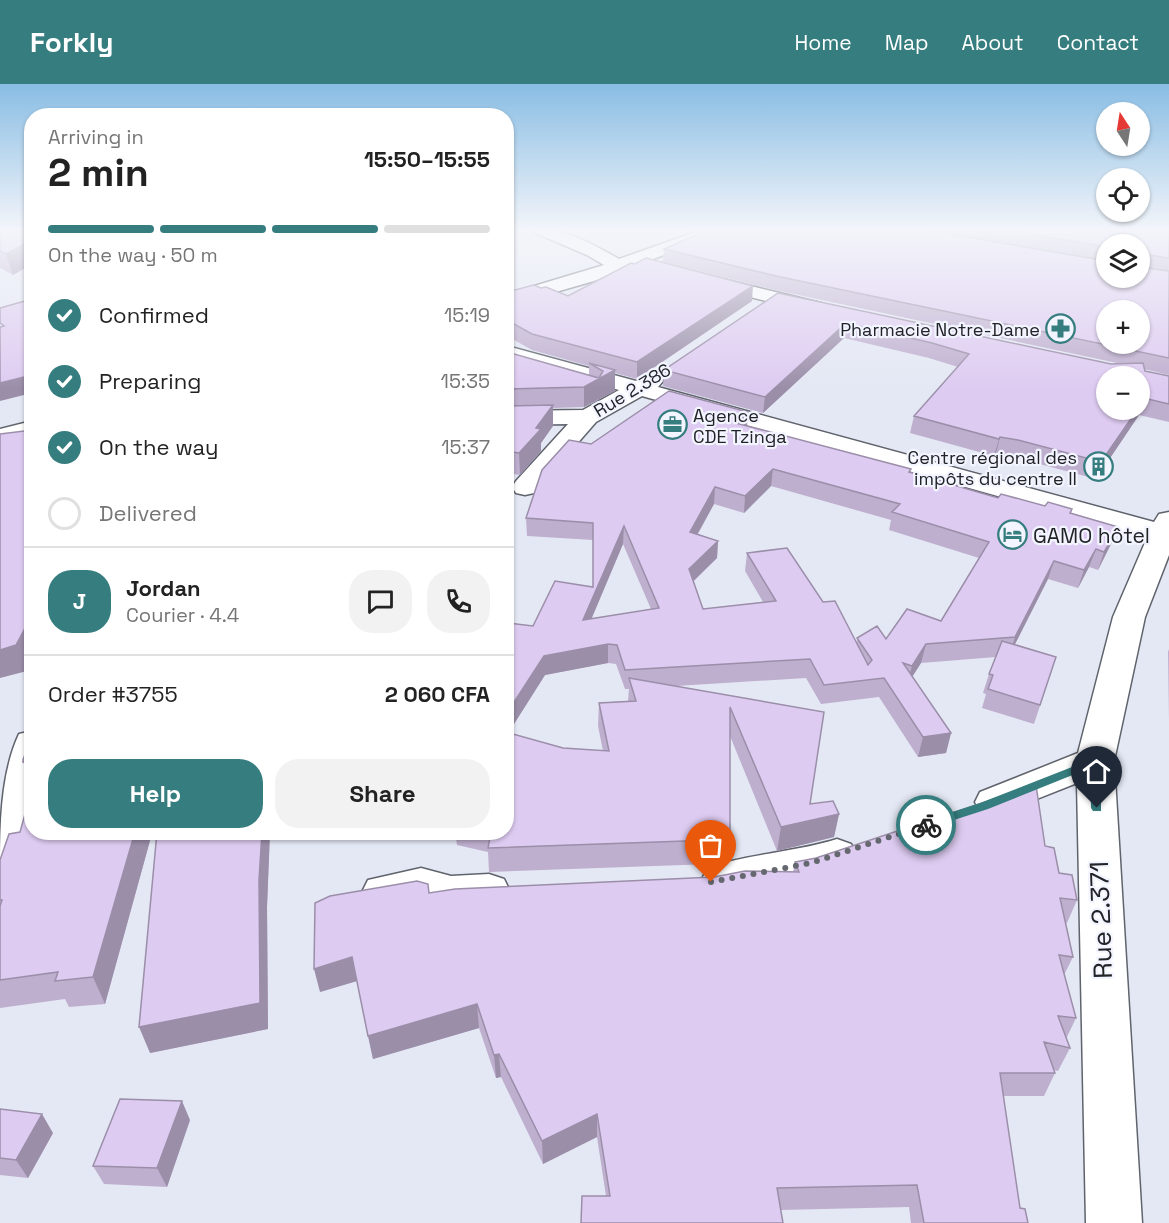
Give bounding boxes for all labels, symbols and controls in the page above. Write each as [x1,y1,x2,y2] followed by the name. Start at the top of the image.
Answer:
[30,24,114,60] text: Forkly
[794,29,852,56] text: Home
[885,29,929,56] text: Map
[962,29,1024,56] text: About
[1057,29,1139,56] text: Contact
[1096,102,1150,156] north arrow
[1096,102,1150,420] map controls
[48,124,144,150] text: Arriving in
[364,145,490,173] text: 15:50–15:55
[48,148,149,197] text: 2 min
[1096,168,1150,222] button: locate
[1096,234,1150,288] button: layers
[48,242,218,268] text: On the way · 50 m
[48,299,81,332] icon: check
[1096,300,1150,354] button: +
[99,301,209,329] text: Confirmed
[444,302,490,328] text: 15:19
[1045,313,1077,345] pharmacy icon: Pharmacie Notre-Dame
[840,318,1040,341] place label: Pharmacie Notre-Dame
[589,358,675,422] street label: Rue 2.386
[48,365,81,398] icon: check
[1096,366,1150,420] button: −
[99,367,201,395] text: Preparing
[441,368,490,394] text: 15:35
[693,404,787,448] place label: Agence CDE Tzinga
[656,409,688,441] office icon: Agence CDE Tzinga
[48,431,81,464] icon: check
[99,433,218,461] text: On the way
[441,434,490,460] text: 15:37
[908,446,1077,490] place label: Centre régional des impôts du centre II
[1082,451,1114,483] building icon: Centre régional des impôts du centre II
[99,499,197,527] text: Delivered
[996,519,1028,551] hotel icon: GAMO hôtel
[1033,522,1150,549] place label: GAMO hôtel
[349,570,412,633] button: chat
[427,570,490,633] button: phone
[126,574,201,602] text: Jordan
[73,587,86,615] text: J
[126,602,239,628] text: Courier · 4.4
[48,680,178,708] text: Order #3755
[385,680,490,708] text: 2 060 CFA
[1071,746,1122,808] pin
[1080,755,1113,788] icon: home
[48,759,263,828] button: Help
[275,759,490,828] button: Share
[896,795,956,855] courier
[910,809,943,842] icon: bike
[685,820,736,882] pin
[694,829,727,862] icon: bag
[1082,861,1120,979] street label: Rue 2.371

